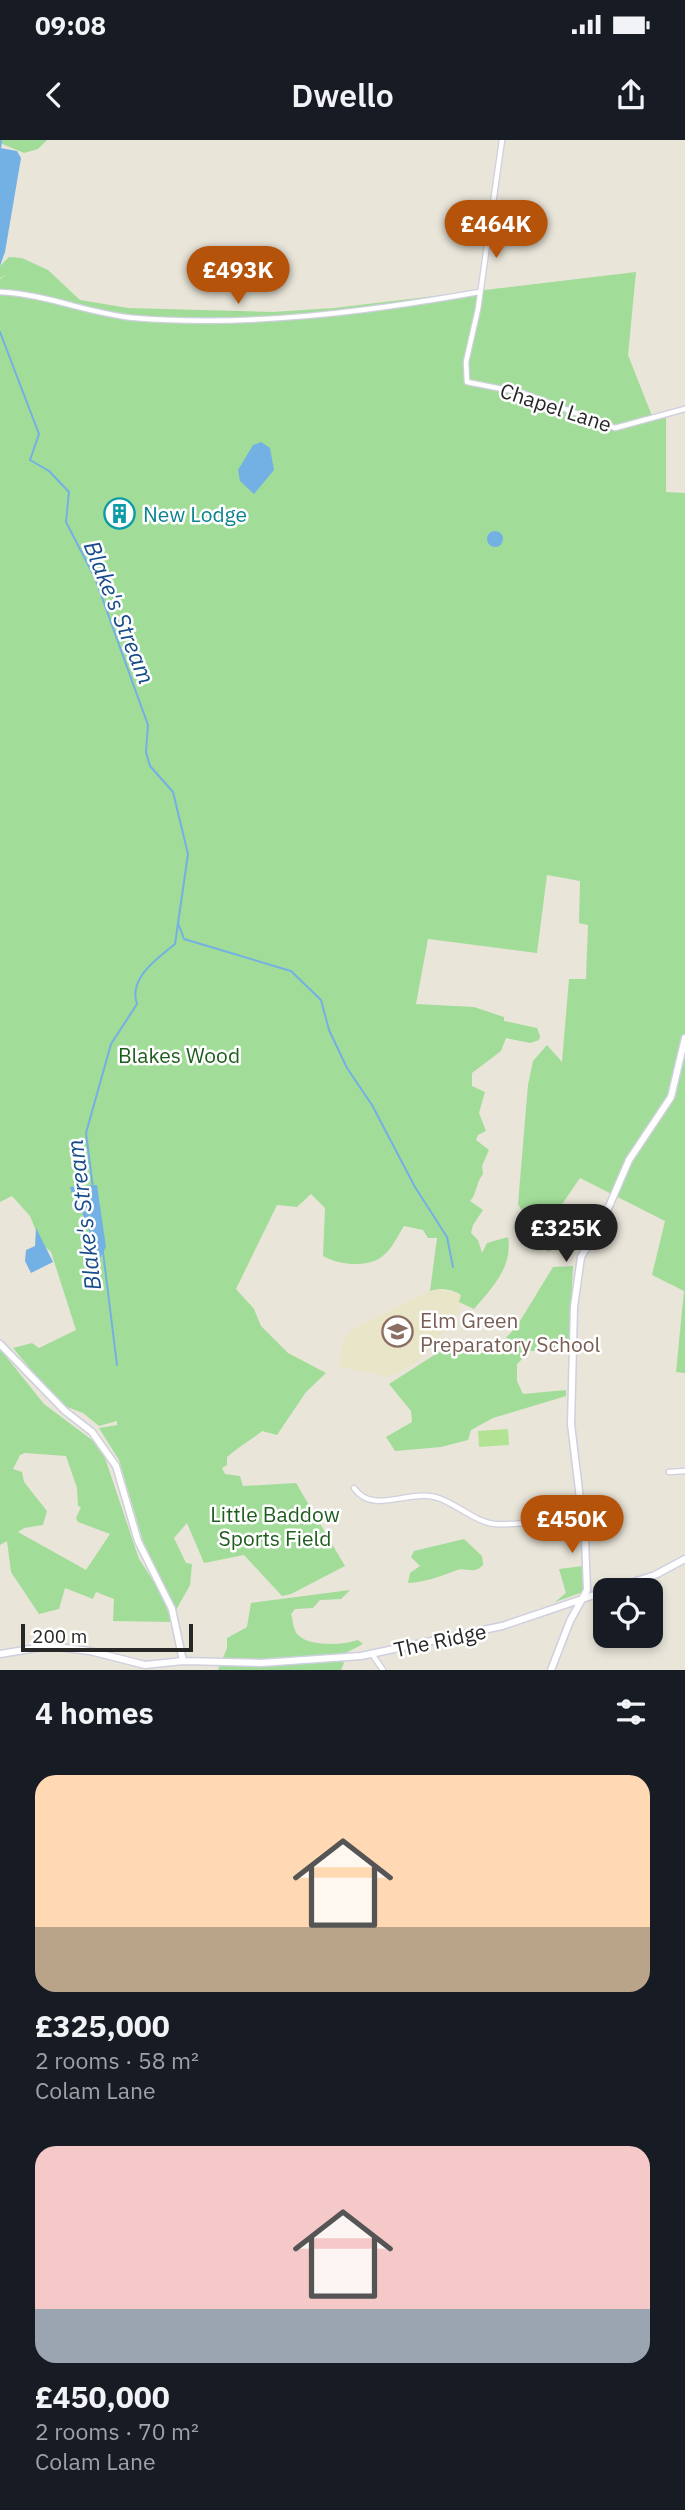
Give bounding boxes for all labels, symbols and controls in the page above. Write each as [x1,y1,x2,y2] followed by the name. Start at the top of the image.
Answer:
[35,8,106,42] text: 09:08
[291,74,394,116] text: Dwello
[35,76,73,114] icon: back
[612,76,650,114] icon: share
[447,200,545,260] pin: £464K
[461,208,531,238] text: £464K
[189,246,287,306] pin: £493K
[203,254,273,284] text: £493K
[497,376,615,438] street label: Chapel Lane
[103,497,137,531] building icon: New Lodge
[143,500,247,528] place label: New Lodge
[78,536,162,688] water label: Blake's Stream
[118,1041,240,1069] park label: Blakes Wood
[59,1138,107,1292] water label: Blake's Stream
[517,1204,615,1264] pin: £325K
[531,1212,601,1242] text: £325K
[420,1306,600,1358] place label: Elm Green Preparatory School
[380,1315,414,1349] school or university icon: Elm Green Preparatory School
[523,1496,621,1555] pin: £450K
[210,1500,340,1552] park label: Little Baddow Sports Field
[537,1503,607,1533] text: £450K
[593,1578,663,1648] map controls
[593,1578,663,1648] button: locate
[391,1617,489,1663] street label: The Ridge
[21,1621,192,1653] scale bar
[32,1624,87,1648] text: 200 m
[35,1693,154,1732] text: 4 homes
[612,1693,650,1731] icon: filters
[280,1820,406,1946] icon: home
[35,2006,170,2045] text: £325,000
[35,2045,199,2075] text: 2 rooms · 58 m²
[35,2075,156,2105] text: Colam Lane
[280,2191,406,2317] icon: home
[35,2377,170,2416] text: £450,000
[35,2416,199,2446] text: 2 rooms · 70 m²
[35,2446,156,2476] text: Colam Lane

